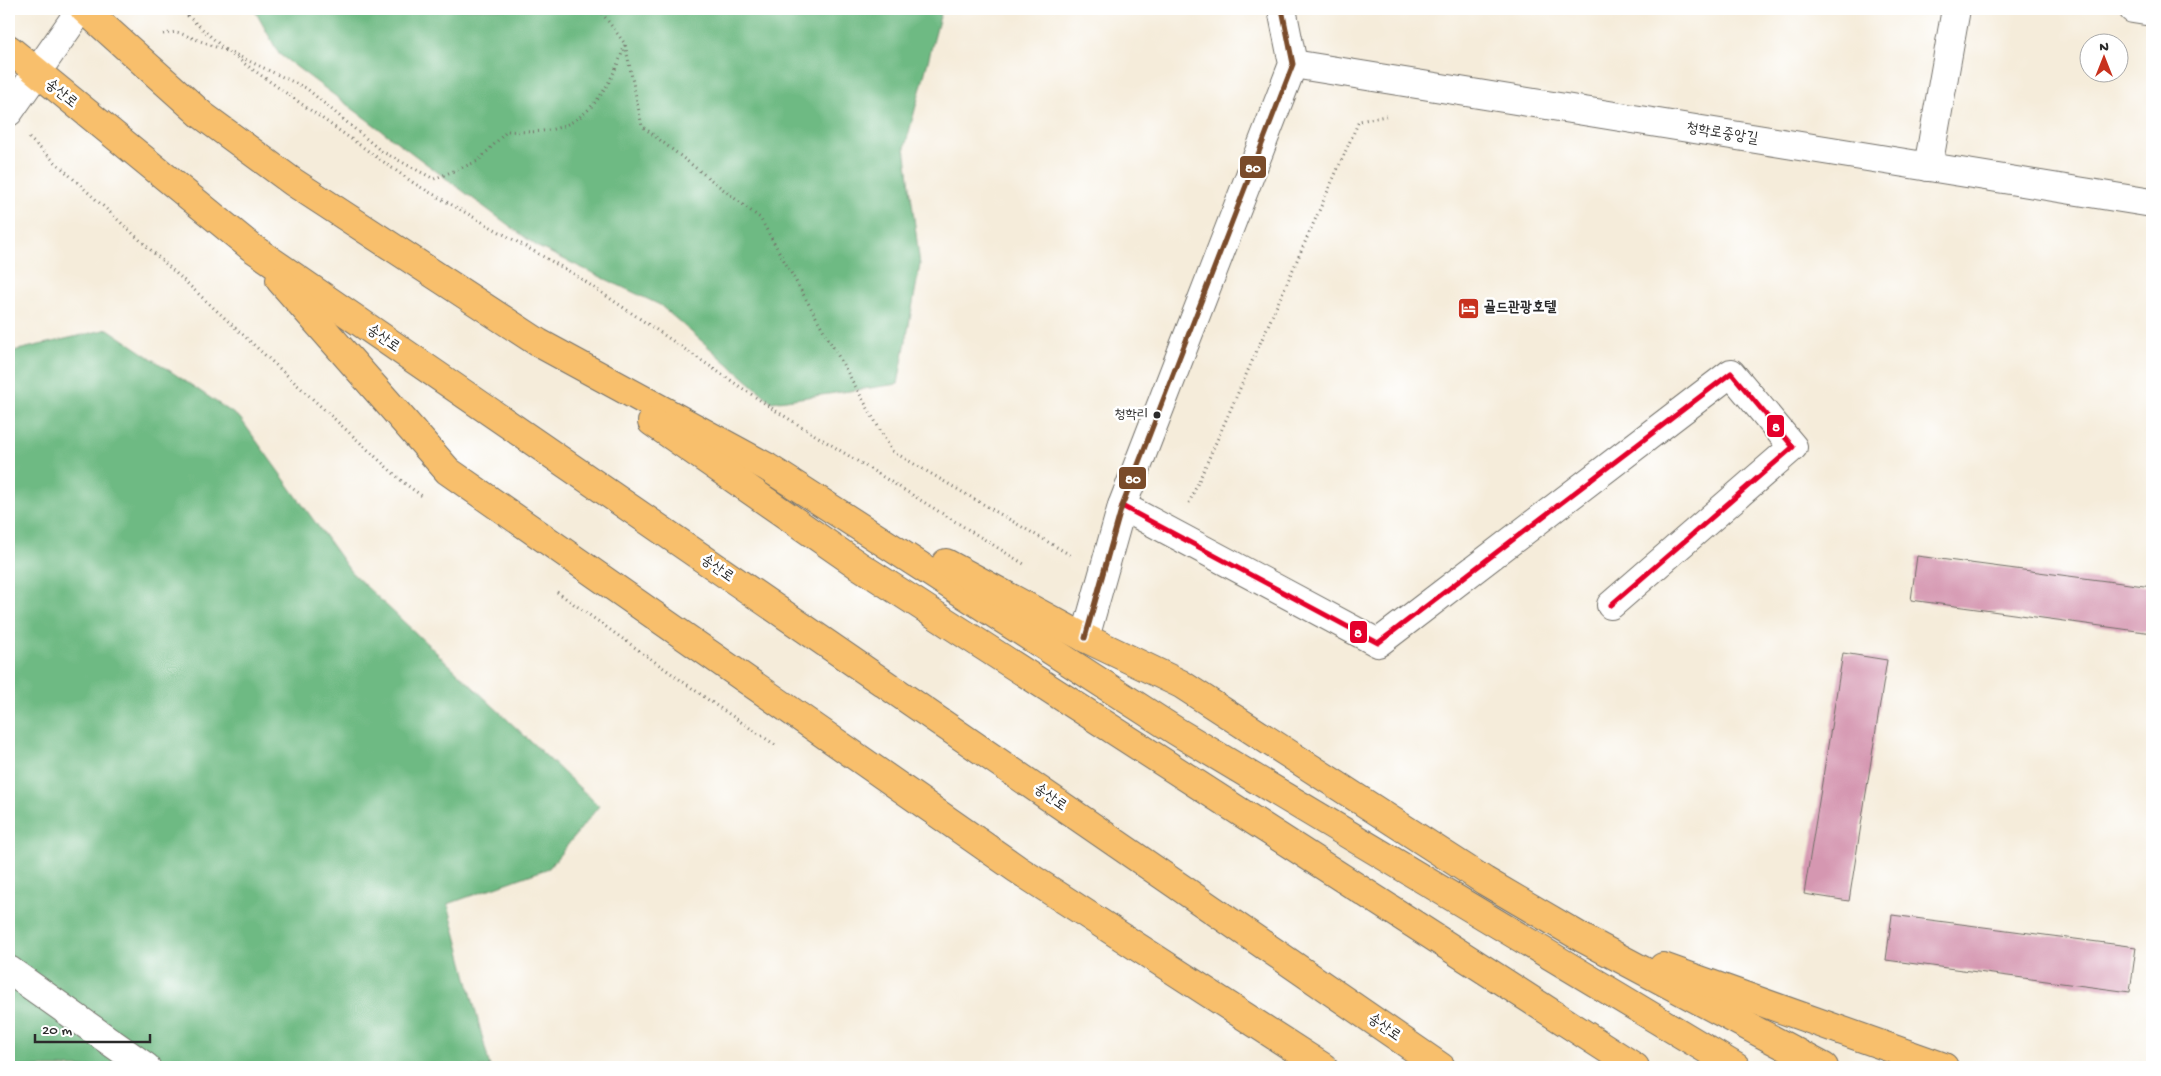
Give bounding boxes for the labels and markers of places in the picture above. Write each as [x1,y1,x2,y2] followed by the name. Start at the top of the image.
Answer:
[1456,296,1480,320] hotel icon: 골드관광호텔
[1484,299,1556,317] place label: 골드관광호텔
[1114,407,1148,424] place label: 청학리
[1152,410,1162,420] marker: 청학리

